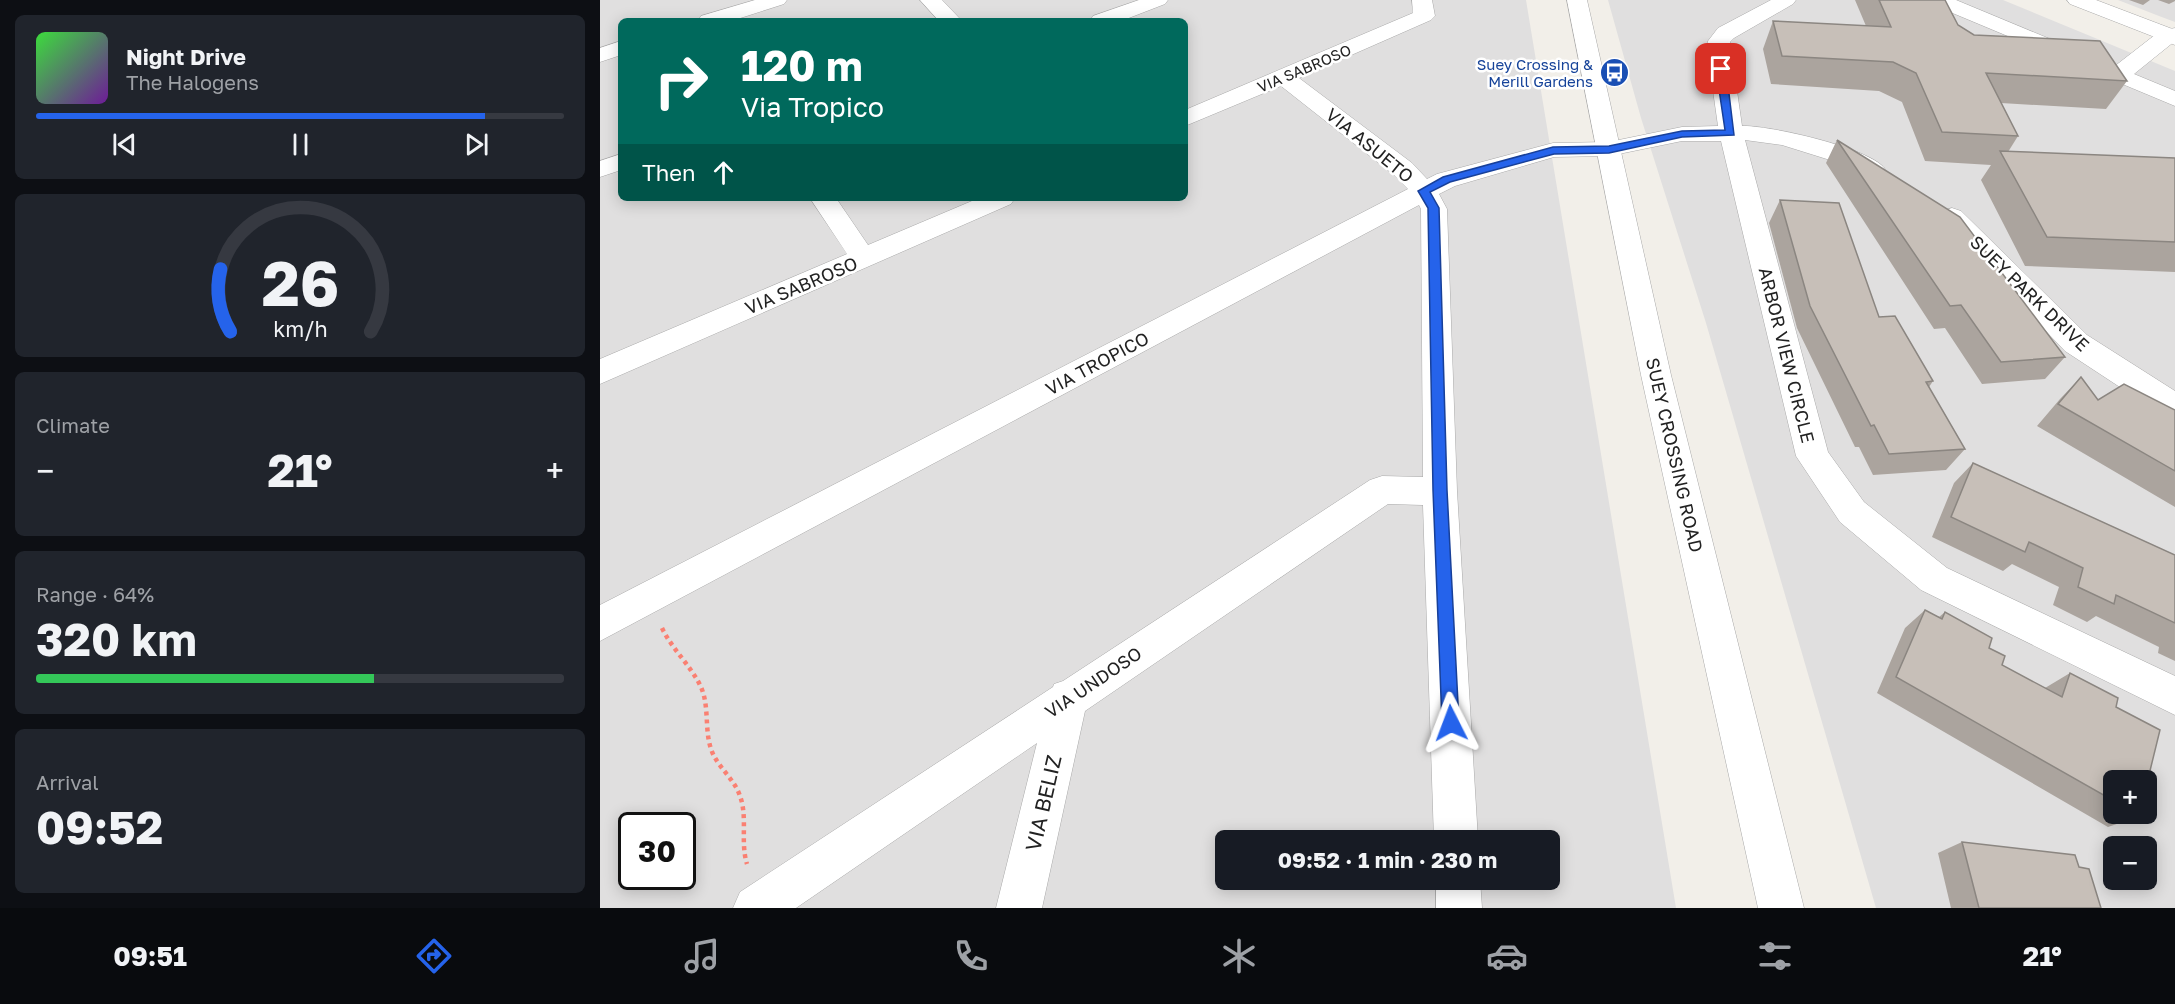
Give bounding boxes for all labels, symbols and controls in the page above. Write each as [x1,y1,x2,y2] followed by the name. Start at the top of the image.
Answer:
[741,40,863,90] text: 120 m
[1254,40,1354,96] street label: VIA SABROSO
[642,42,720,120] icon: right
[126,43,246,70] text: Night Drive
[1695,43,1746,94] pin
[1704,52,1737,85] icon: arrive
[1477,55,1593,90] place label: Suey Crossing & Merill Gardens
[1598,57,1630,89] bus stop icon: Suey Crossing & Merill Gardens
[126,70,259,94] text: The Halogens
[741,91,884,123] text: Via Tropico
[1322,103,1418,187] street label: VIA ASUETO
[108,128,141,161] icon: previous
[284,128,317,161] icon: pause
[460,128,493,161] icon: next
[707,156,740,189] icon: ahead
[642,159,695,186] text: Then
[1966,231,2094,355] street label: SUEY PARK DRIVE
[261,246,339,321] text: 26
[741,251,861,319] street label: VIA SABROSO
[1755,265,1819,445] street label: ARBOR VIEW CIRCLE
[273,317,327,343] text: km/h
[1042,327,1152,399] street label: VIA TROPICO
[1642,356,1708,554] street label: SUEY CROSSING ROAD
[36,413,110,437] text: Climate
[267,443,333,497] text: 21°
[36,451,54,490] text: −
[546,451,564,490] text: +
[36,582,154,606] text: Range · 64%
[36,612,197,666] text: 320 km
[1040,642,1146,722] street label: VIA UNDOSO
[1419,691,1483,755] position arrow
[1019,752,1067,854] street label: VIA BELIZ
[36,770,99,794] text: Arrival
[2103,770,2157,890] map controls
[2103,770,2157,824] button: +
[36,800,163,854] text: 09:52
[618,812,696,890] speed limit sign: 30
[2103,836,2157,890] button: −
[1278,846,1497,873] text: 09:52 · 1 min · 230 m
[413,935,455,977] icon: directions
[681,935,723,977] icon: music
[950,935,992,977] icon: phone
[1218,935,1260,977] icon: climate
[1486,935,1528,977] icon: car
[1754,935,1796,977] icon: filters
[113,940,187,972] text: 09:51
[2023,940,2062,972] text: 21°

